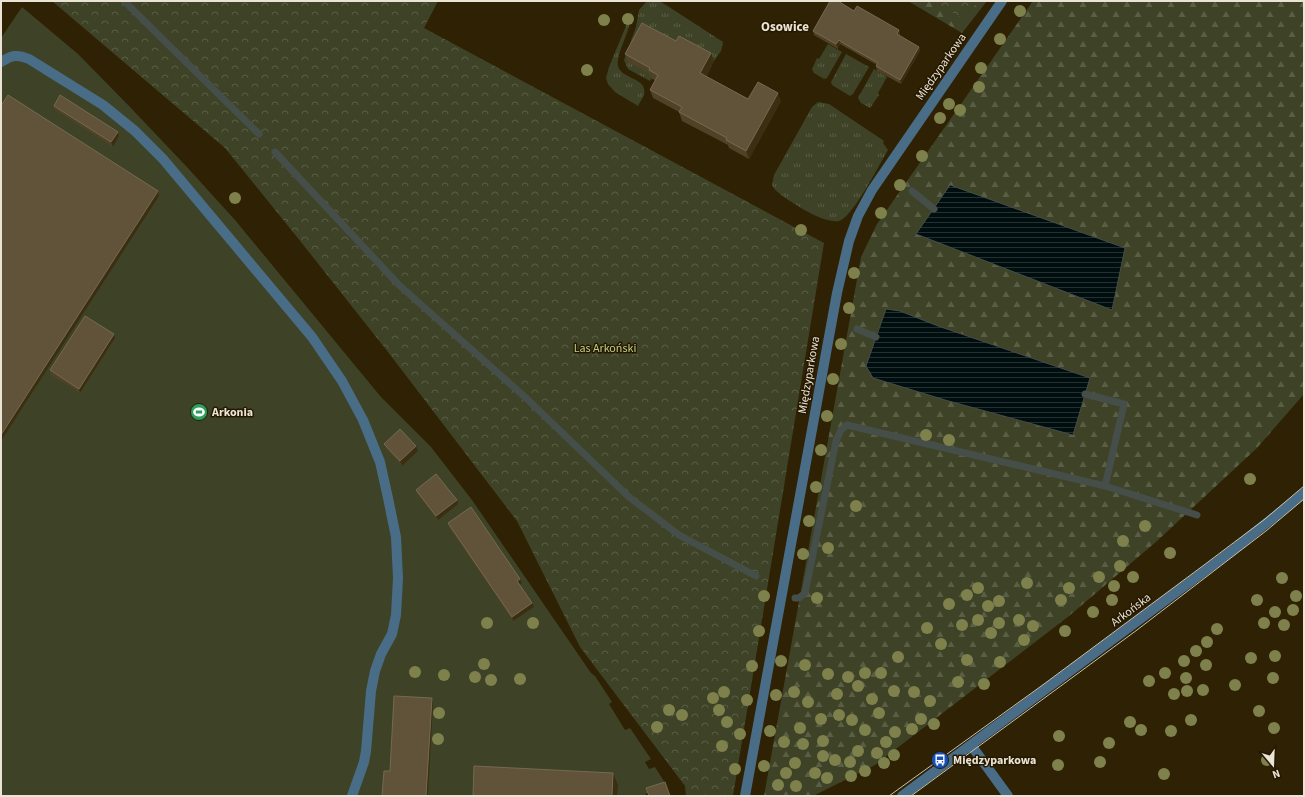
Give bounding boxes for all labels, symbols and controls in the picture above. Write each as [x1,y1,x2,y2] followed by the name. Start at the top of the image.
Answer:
[761,18,809,36] district label: Osowice
[912,30,970,104] street label: Międzyparkowa
[794,335,824,415] street label: Międzyparkowa
[574,340,636,357] park label: Las Arkoński
[189,402,209,422] sports icon: Arkonia
[211,404,253,421] place label: Arkonia
[1107,589,1155,631] street label: Arkońska
[1253,745,1293,785] north arrow
[930,750,950,770] bus stop icon: Międzyparkowa
[953,752,1036,769] place label: Międzyparkowa
[1270,766,1282,782] text: N

